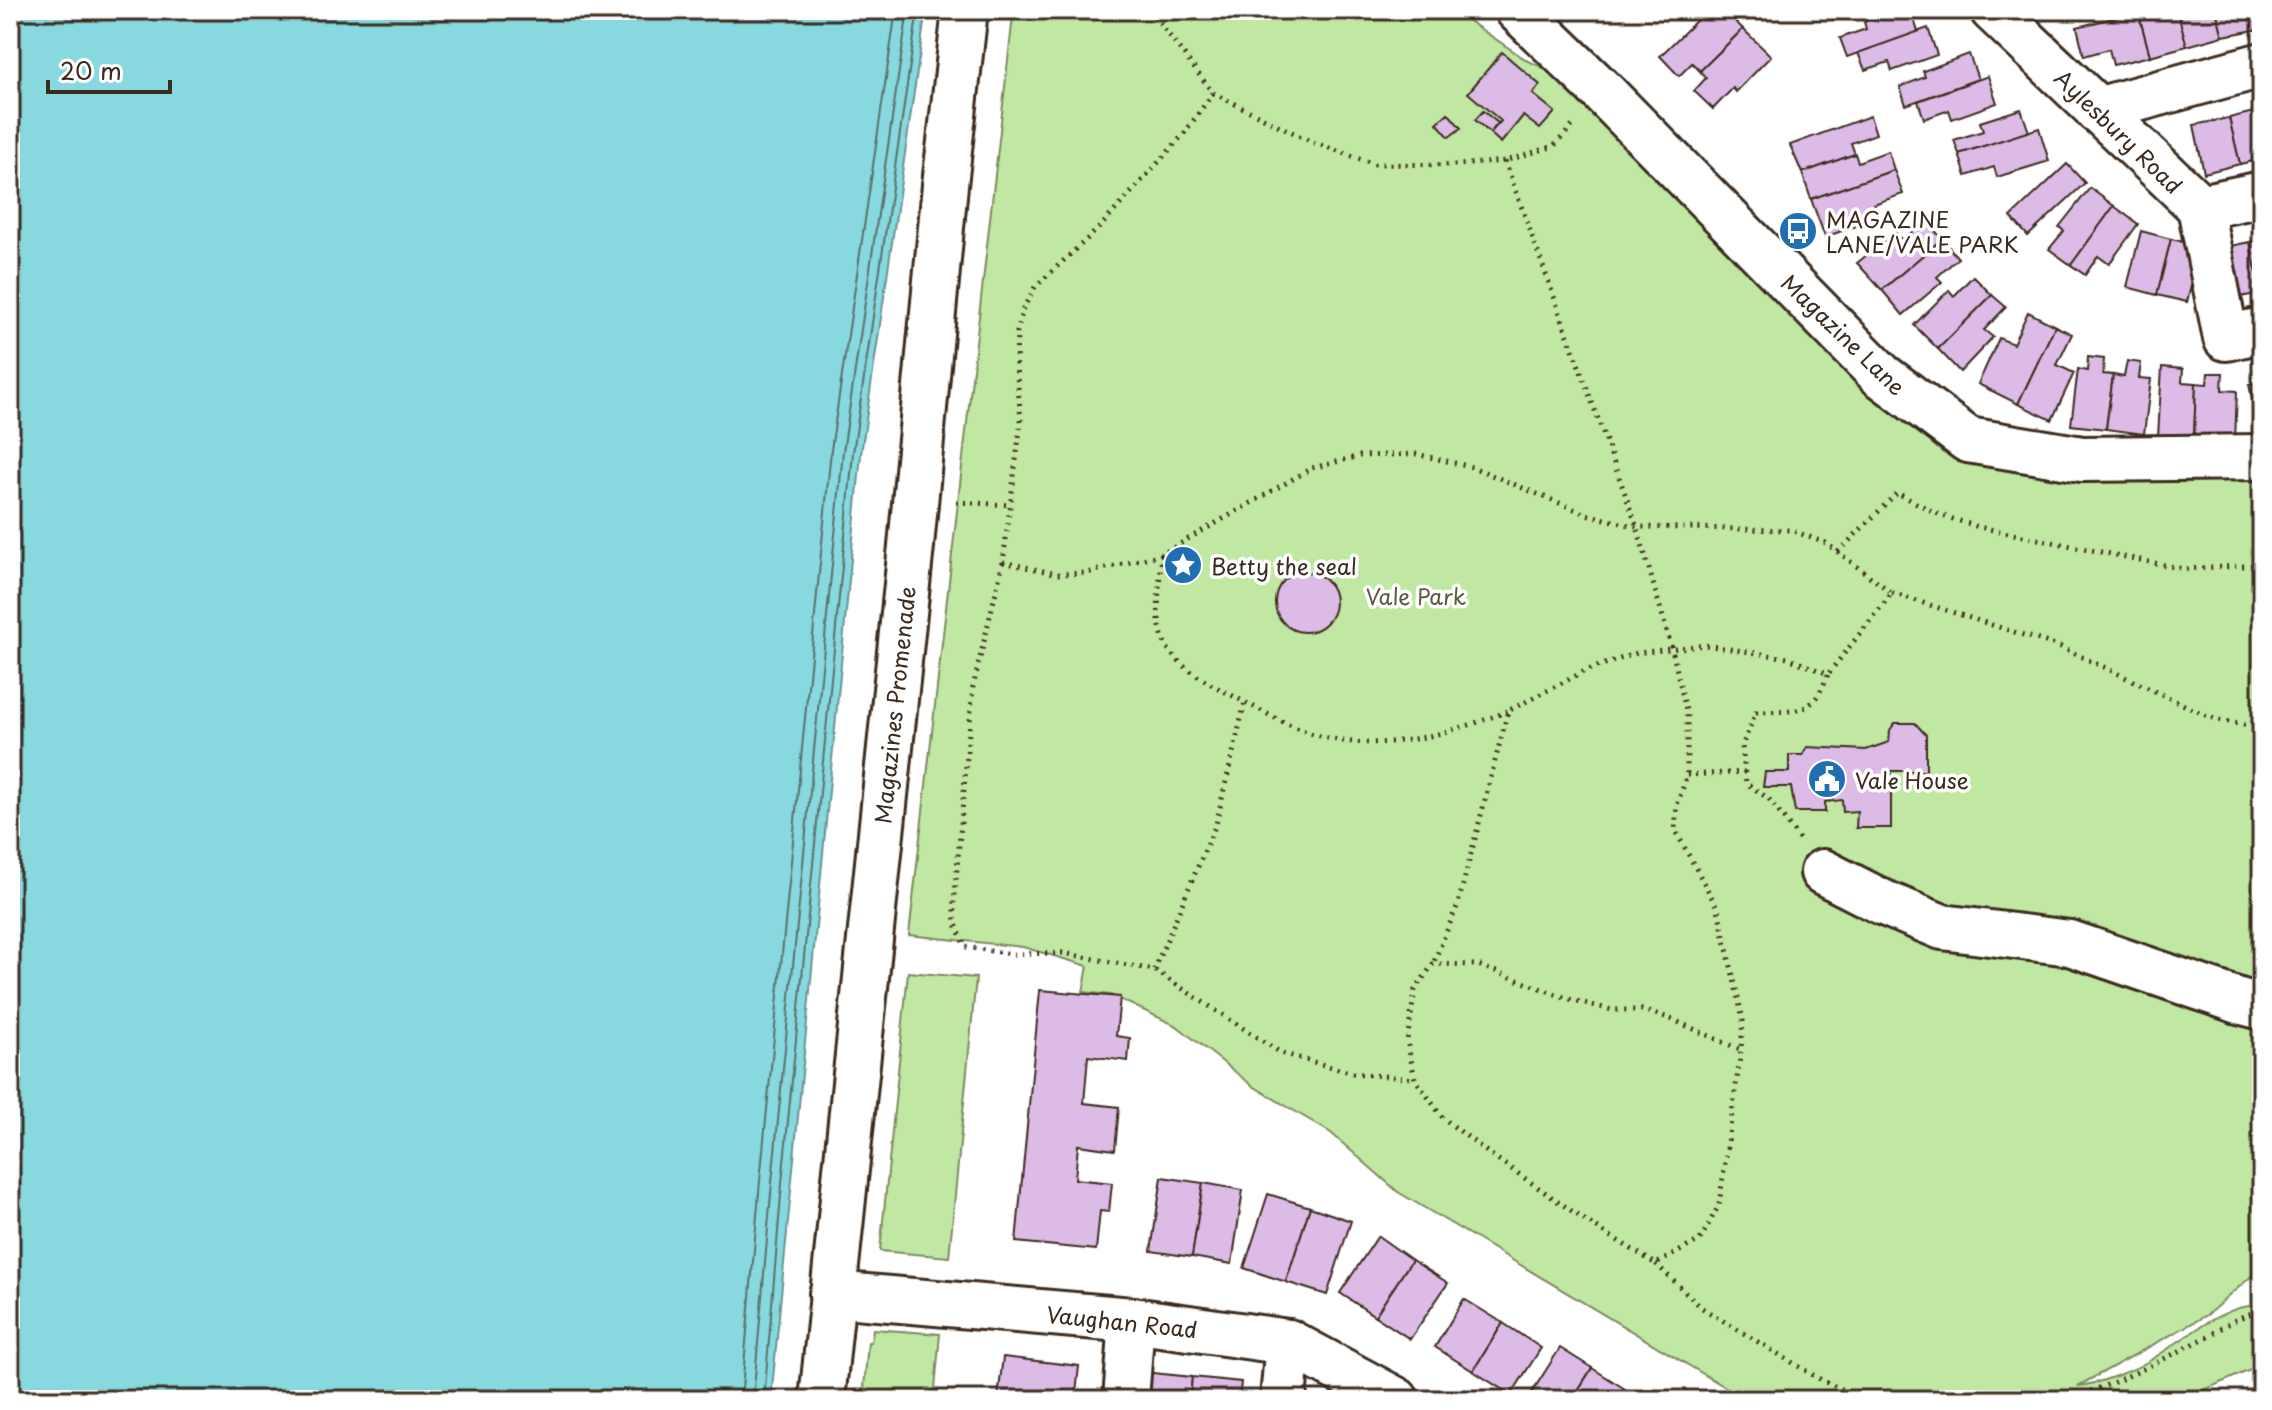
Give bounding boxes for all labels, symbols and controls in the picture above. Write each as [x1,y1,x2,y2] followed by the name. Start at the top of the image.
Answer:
[48,44,170,94] scale bar
[60,52,122,88] text: 20 m
[2048,61,2190,201] street label: Aylesbury Road
[1826,202,2019,260] place label: MAGAZINE LANE/VALE PARK
[1777,210,1819,252] bus stop icon: MAGAZINE LANE/VALE PARK
[1774,266,1914,402] street label: Magazine Lane
[1162,544,1204,586] place icon: Betty the seal
[1211,549,1357,582] place label: Betty the seal
[1366,579,1466,612] park label: Vale Park
[865,585,923,825] street label: Magazines Promenade
[1806,758,1848,800] public building icon: Vale House
[1855,763,1969,796] place label: Vale House
[1045,1297,1199,1345] street label: Vaughan Road

